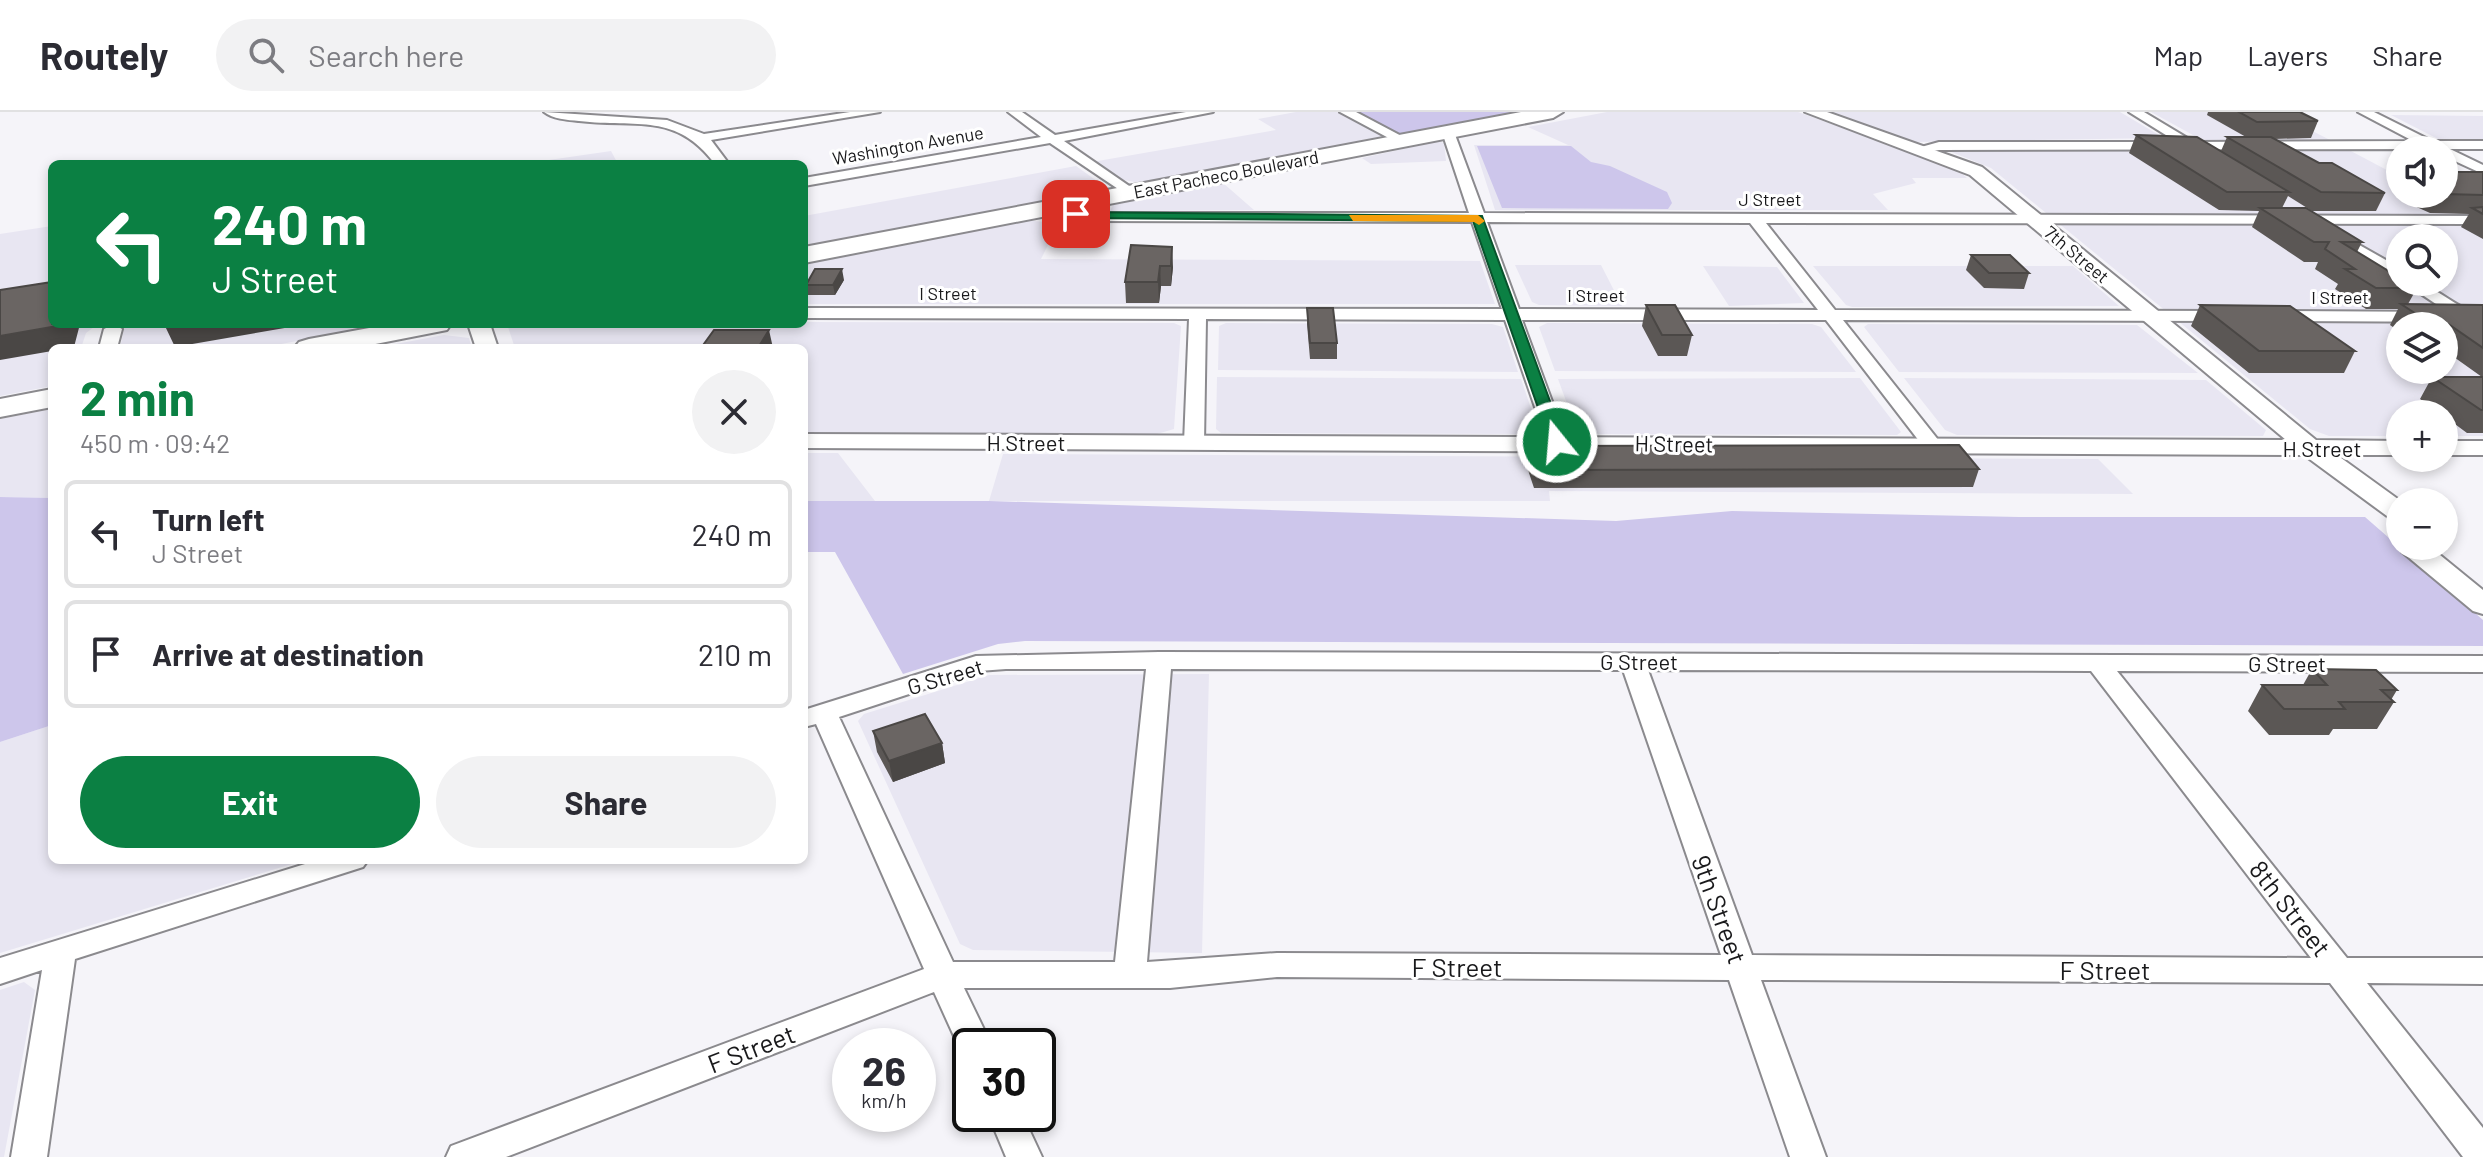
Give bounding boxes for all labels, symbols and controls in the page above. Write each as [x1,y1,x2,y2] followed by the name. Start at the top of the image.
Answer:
[216,19,776,91] search box
[40,32,168,78] text: Routely
[244,33,288,77] icon: search
[308,37,464,73] text: Search here
[2153,38,2203,72] text: Map
[2247,38,2328,72] text: Layers
[2372,38,2443,72] text: Share
[831,121,985,169] street label: Washington Avenue
[2386,136,2458,560] map controls
[2386,136,2458,208] button: sound
[1132,145,1320,203] street label: East Pacheco Boulevard
[1042,180,1110,248] pin
[1738,188,1802,210] street label: J Street
[212,189,367,256] text: 240 m
[80,192,184,296] icon: left
[1054,192,1098,236] icon: arrive
[2040,221,2114,287] street label: 7th Street
[2386,224,2458,296] button: search
[212,257,338,300] text: J Street
[919,282,977,304] street label: I Street
[1567,284,1625,306] street label: I Street
[2311,286,2369,308] street label: I Street
[2386,312,2458,384] button: layers
[80,368,195,426] text: 2 min
[692,370,776,454] button: close
[1515,400,1599,484] position arrow
[2386,400,2458,472] button: +
[80,427,230,458] text: 450 m · 09:42
[987,429,1065,455] street label: H Street
[1634,429,1714,457] street label: H Street
[2283,435,2361,461] street label: H Street
[2386,488,2458,560] button: −
[152,501,265,537] text: Turn left
[84,512,128,556] icon: left
[692,516,772,552] text: 240 m
[152,537,243,568] text: J Street
[84,632,128,676] icon: arrive
[152,636,424,672] text: Arrive at destination
[698,636,772,672] text: 210 m
[1600,648,1678,674] street label: G Street
[2248,650,2326,676] street label: G Street
[904,653,986,699] street label: G Street
[80,756,420,848] button: Exit
[436,756,776,848] button: Share
[1686,851,1754,967] street label: 9th Street
[2244,854,2338,962] street label: 8th Street
[1412,951,1502,982] street label: F Street
[2060,954,2150,985] street label: F Street
[703,1017,799,1079] street label: F Street
[952,1028,1056,1132] speed limit sign: 30
[862,1046,906,1094] text: 26
[861,1088,907,1112] text: km/h

